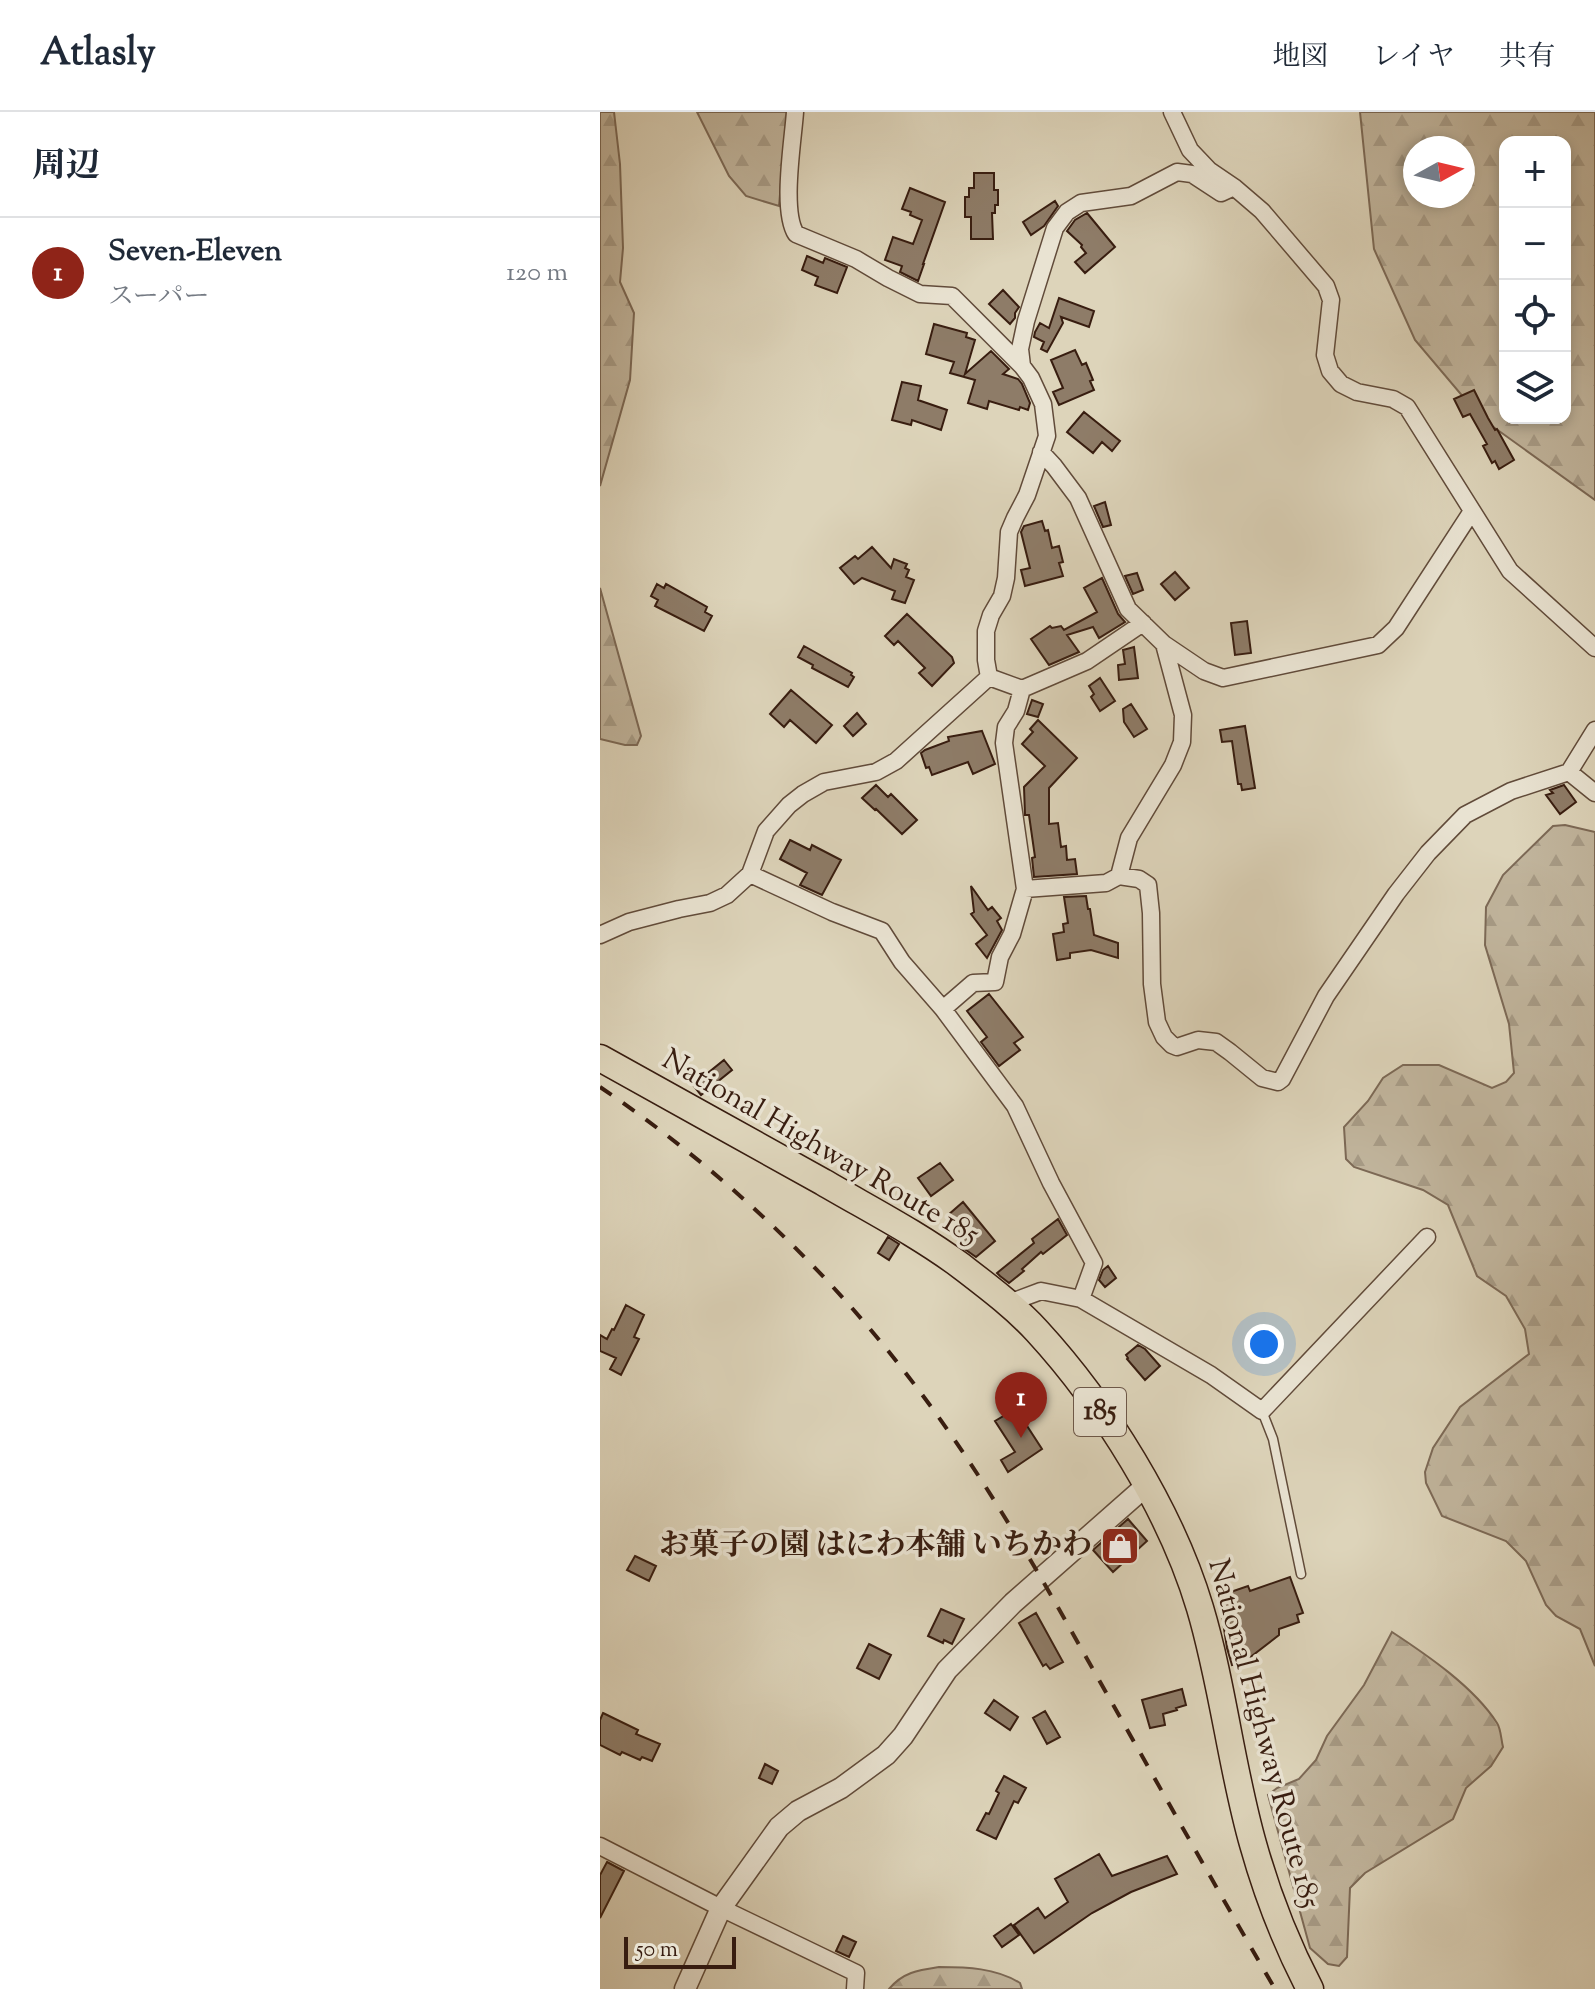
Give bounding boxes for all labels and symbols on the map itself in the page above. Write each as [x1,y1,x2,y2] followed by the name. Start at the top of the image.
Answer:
[1403,136,1475,208] north arrow
[653,1039,987,1257] street label: National Highway Route 185
[1244,1324,1284,1364] your location
[995,1372,1047,1438] pin: 1
[1074,1388,1126,1436] road number: 185
[659,1525,1092,1568] place label: お菓子の園 はにわ本舗 いちかわ
[1099,1525,1141,1567] shop icon: お菓子の園 はにわ本舗 いちかわ
[1196,1554,1330,1914] street label: National Highway Route 185
[624,1933,736,1969] scale bar

